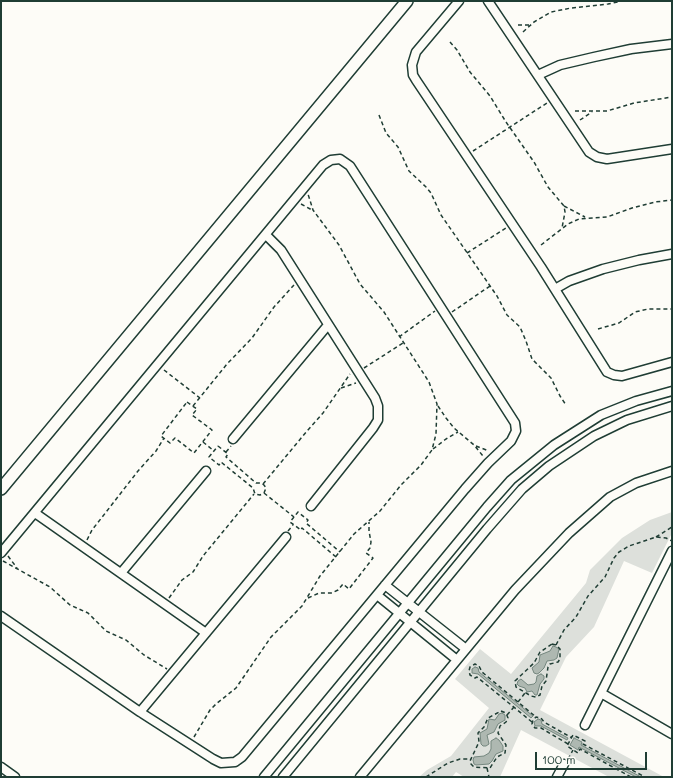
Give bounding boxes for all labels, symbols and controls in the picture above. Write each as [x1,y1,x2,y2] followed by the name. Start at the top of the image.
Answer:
[537,744,649,770] scale bar
[542,751,576,767] text: 100 m

